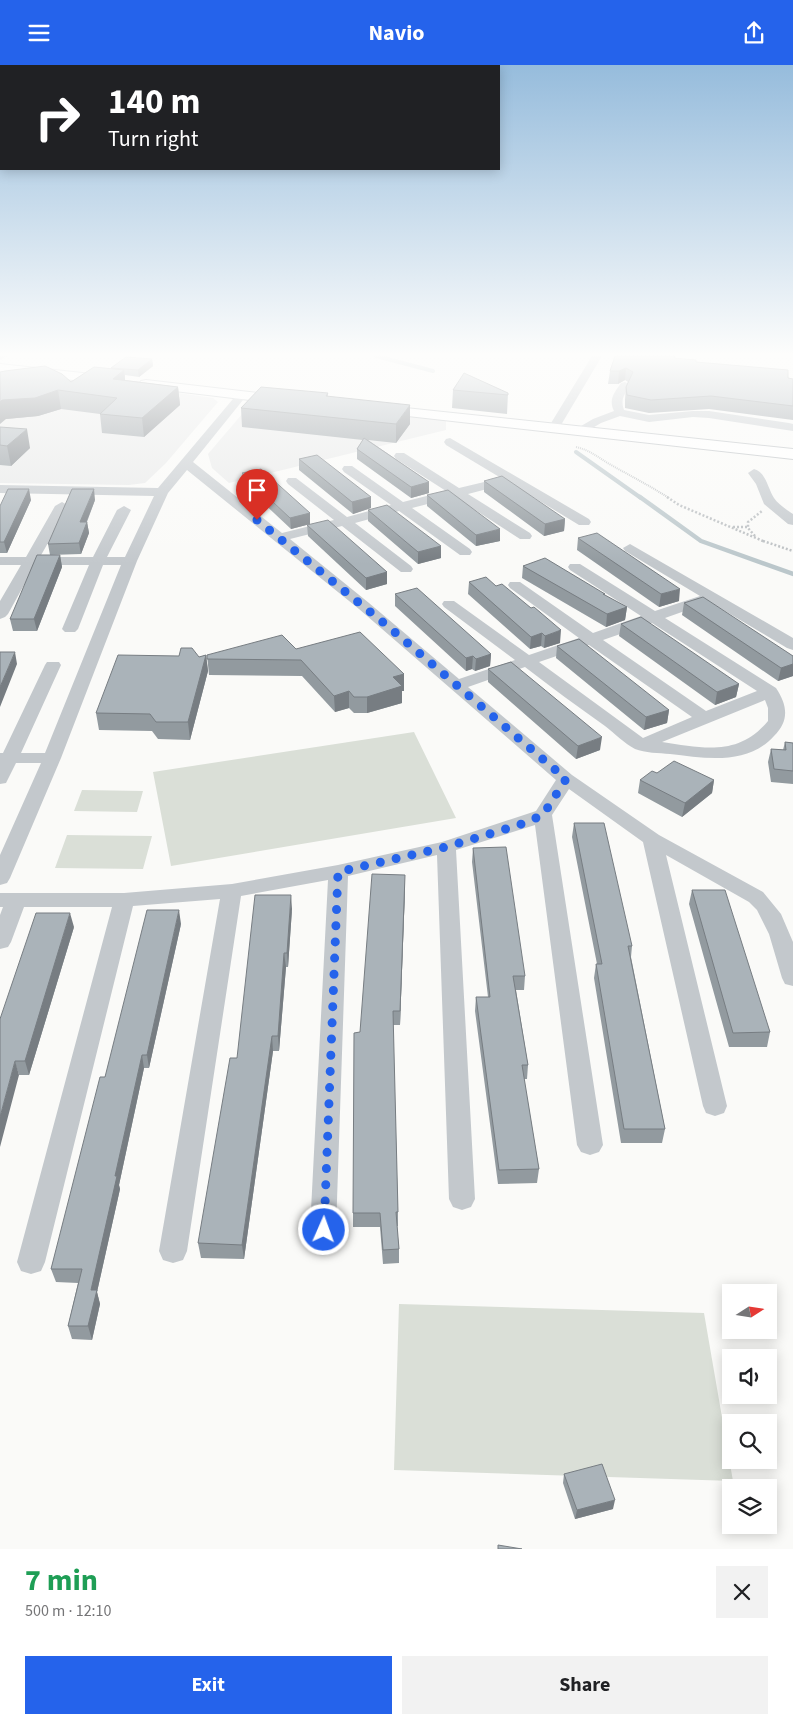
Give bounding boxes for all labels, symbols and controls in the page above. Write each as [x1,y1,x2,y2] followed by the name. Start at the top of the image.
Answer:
[368,17,425,49] text: Navio
[25,19,53,47] icon: menu
[740,19,768,47] icon: share
[108,77,200,127] text: 140 m
[25,85,90,150] icon: right
[108,123,198,155] text: Turn right
[236,469,278,520] pin
[243,476,271,504] icon: arrive
[297,1203,349,1255] position arrow
[722,1284,778,1339] north arrow
[722,1284,777,1534] map controls
[722,1349,777,1404] button: sound
[722,1414,777,1469] button: search
[722,1479,777,1534] button: layers
[25,1559,98,1602] text: 7 min
[716,1566,768,1618] button: close
[25,1600,112,1622] text: 500 m · 12:10
[25,1656,392,1714] button: Exit
[402,1656,768,1714] button: Share

